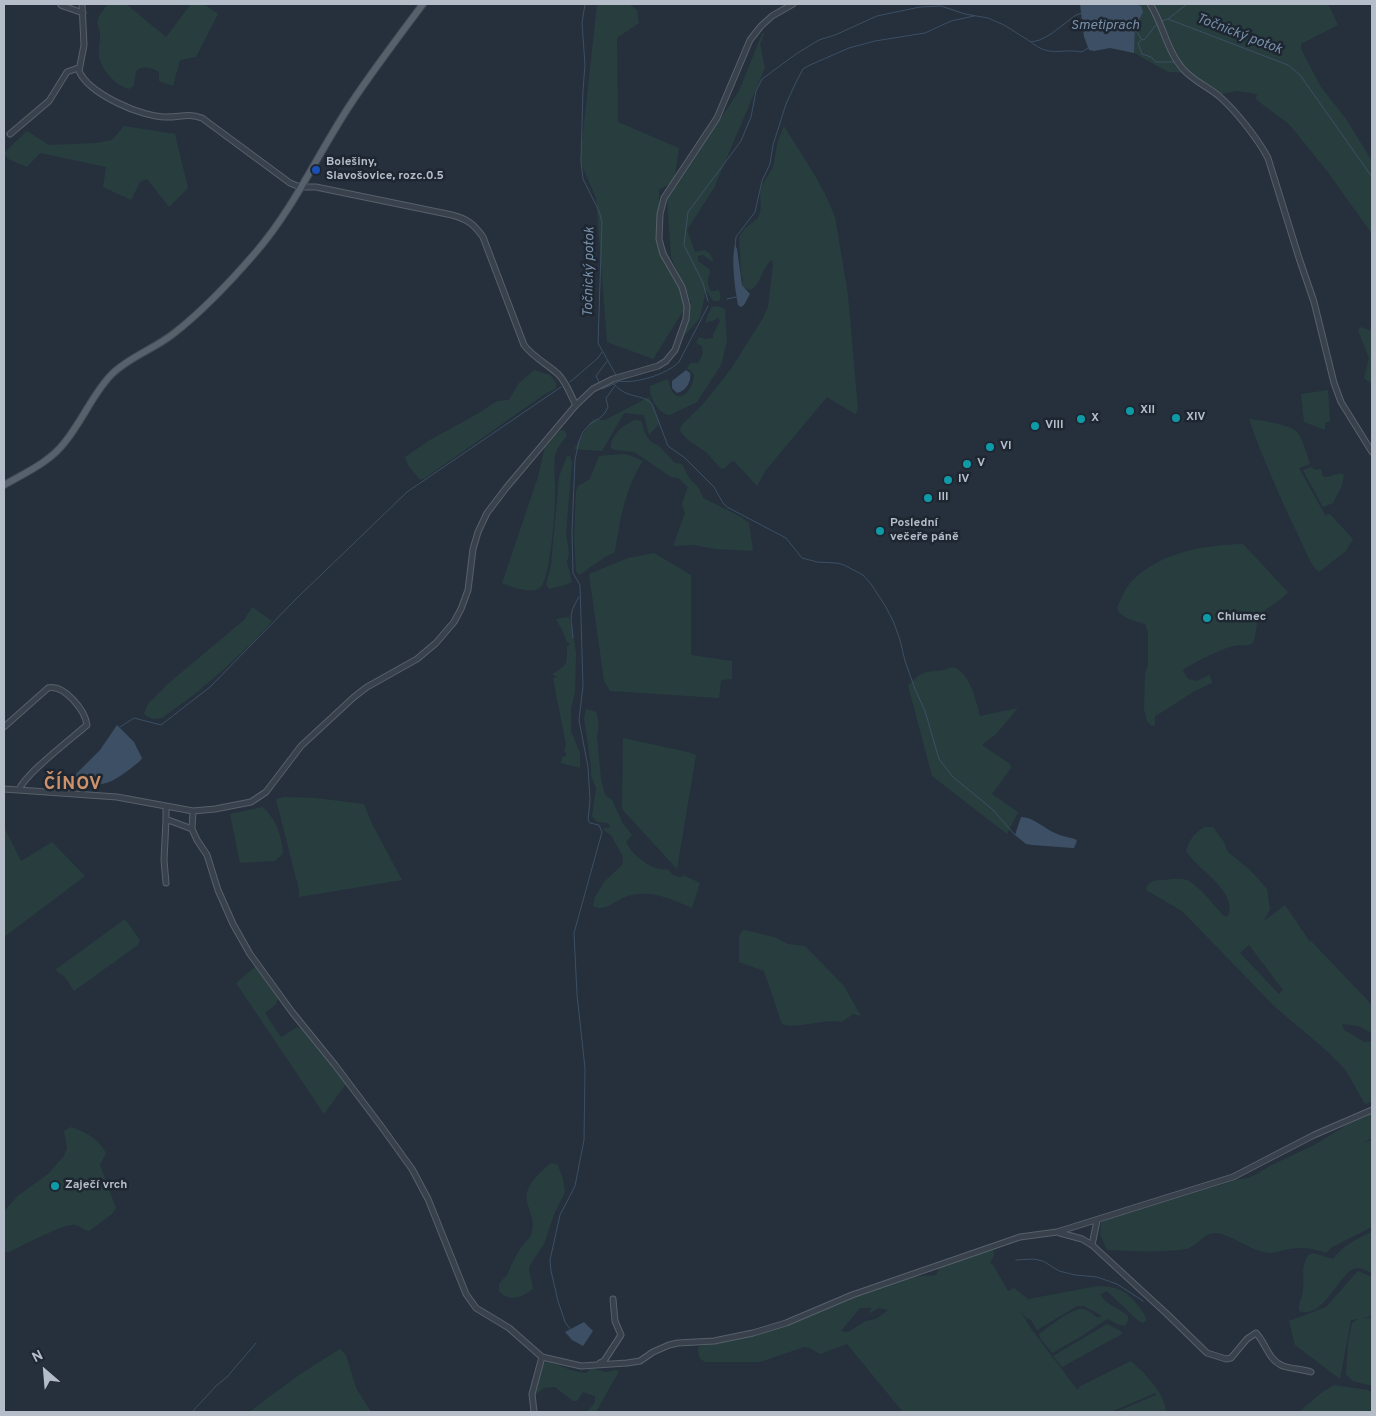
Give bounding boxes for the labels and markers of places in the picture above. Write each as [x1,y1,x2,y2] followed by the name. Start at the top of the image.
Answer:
[326,156,444,184] place label: Bolešiny, Slavošovice, rozc.0.5
[310,164,322,176] marker: Bolešiny, Slavošovice, rozc.0.5
[1140,404,1155,418] place label: XII
[1124,405,1136,417] marker: XII
[1186,411,1205,425] place label: XIV
[1091,412,1099,426] place label: X
[1170,412,1182,424] marker: XIV
[1075,413,1087,425] marker: X
[1045,419,1064,433] place label: VIII
[1029,420,1041,432] marker: VIII
[1000,440,1012,454] place label: VI
[984,441,996,453] marker: VI
[977,457,985,471] place label: V
[961,458,973,470] marker: V
[958,473,970,487] place label: IV
[942,474,954,486] marker: IV
[938,491,949,505] place label: III
[922,492,934,504] marker: III
[890,517,959,545] place label: Poslední večeře páně
[874,525,886,537] marker: Poslední večeře páně
[1217,611,1266,625] place label: Chlumec
[1201,612,1213,624] marker: Chlumec
[65,1179,127,1193] place label: Zaječí vrch
[49,1180,61,1192] marker: Zaječí vrch

